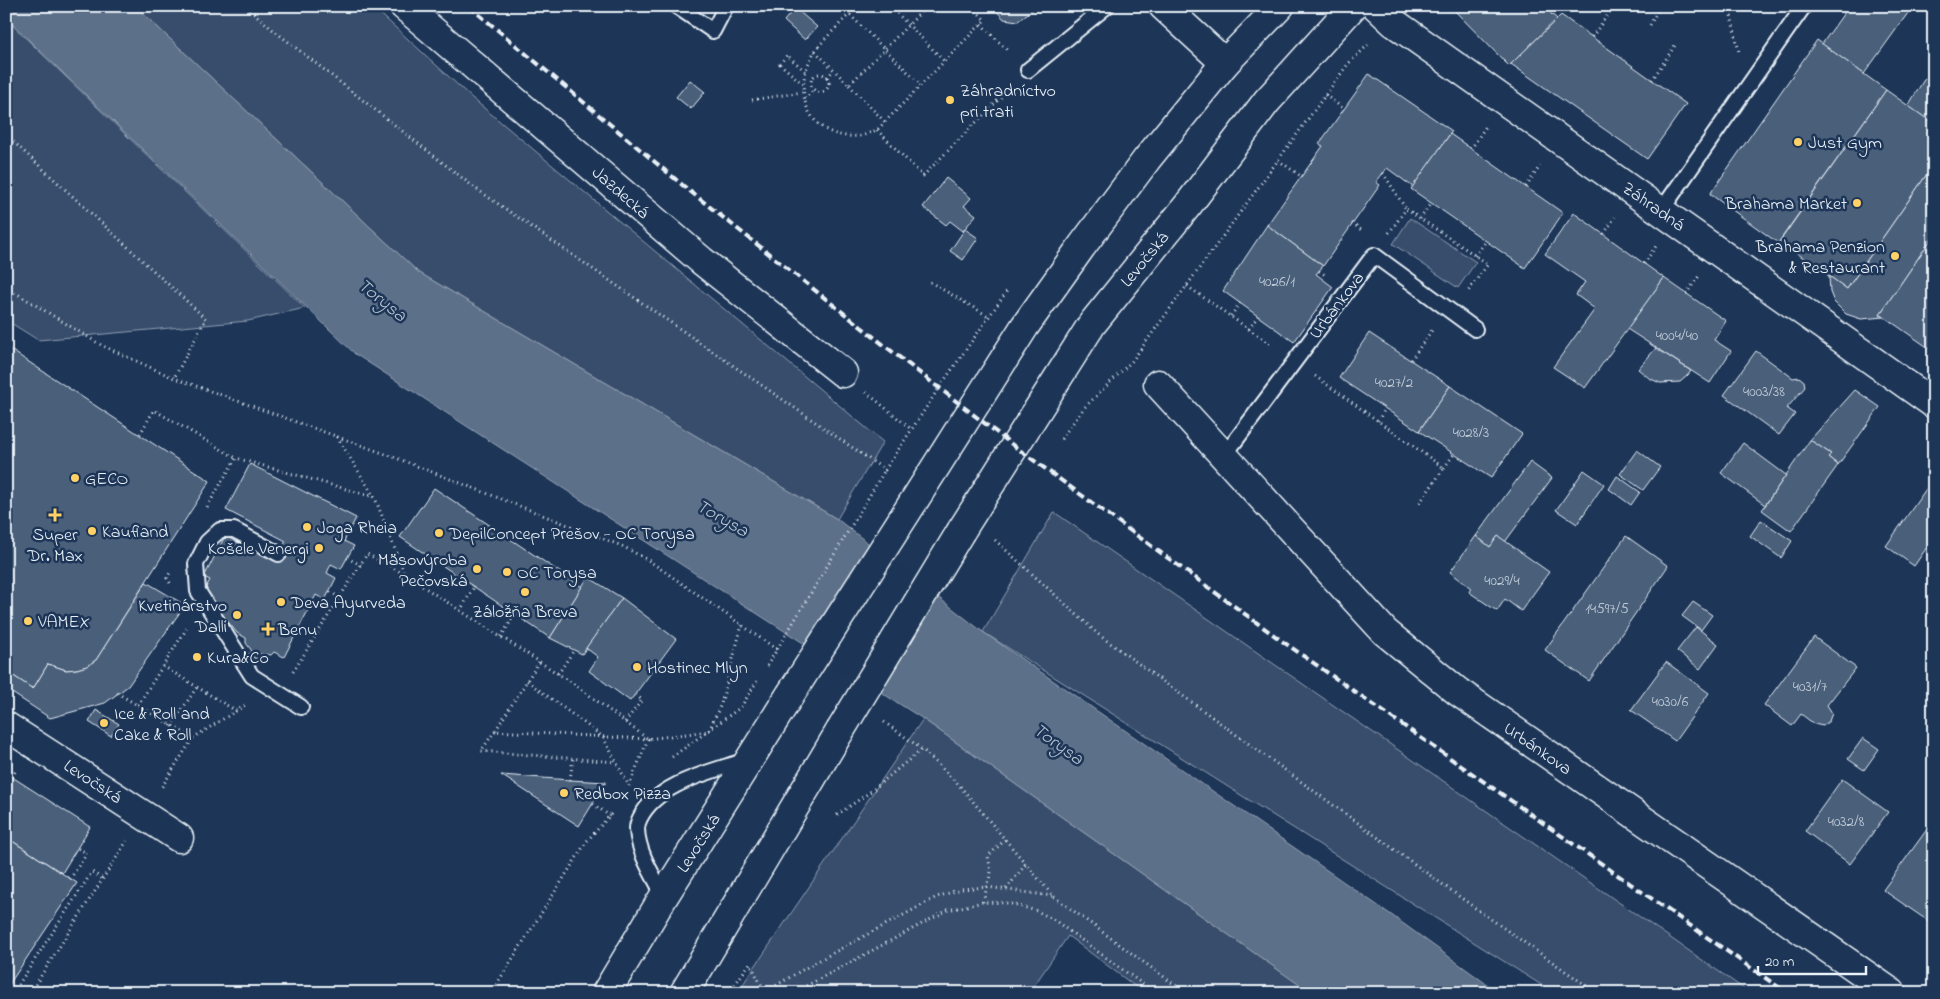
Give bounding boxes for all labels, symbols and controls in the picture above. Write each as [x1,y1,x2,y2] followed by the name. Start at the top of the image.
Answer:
[960,79,1056,126] place label: Záhradníctvo pri trati
[944,94,956,106] marker: Záhradníctvo pri trati
[1808,131,1882,157] place label: Just Gym
[1792,136,1804,148] marker: Just Gym
[585,161,654,226] street label: Jazdecká
[1616,177,1690,239] street label: Záhradná
[1724,192,1847,218] place label: Brahama Market
[1851,197,1863,209] marker: Brahama Market
[1115,227,1176,294] street label: Levočská
[1755,235,1885,282] place label: Brahama Penzion & Restaurant
[1889,250,1901,262] marker: Brahama Penzion & Restaurant
[1304,267,1372,345] street label: Urbánkova
[1259,271,1295,293] house number: 4026/1
[351,273,412,330] water label: Torysa
[1656,325,1699,347] house number: 4004/40
[1375,372,1414,394] house number: 4027/2
[1743,381,1785,403] house number: 4003/38
[1453,422,1489,444] house number: 4028/3
[85,467,128,493] place label: GECO
[69,472,81,484] marker: GECO
[691,493,754,545] water label: Torysa
[49,509,61,521] marker: Super Dr. Max
[317,516,397,543] place label: Joga Rheia
[102,520,168,546] place label: Kaufland
[301,521,313,533] marker: Joga Rheia
[448,522,695,548] place label: DepilConcept Prešov - OC Torysa
[26,523,83,570] place label: Super Dr. Max
[86,525,98,537] marker: Kaufland
[433,527,445,539] marker: DepilConcept Prešov - OC Torysa
[208,537,309,564] place label: Košele Venergi
[313,542,325,554] marker: Košele Venergi
[378,548,467,595] place label: Mäsovýroba Pečovská
[517,561,597,587] place label: OC Torysa
[471,563,483,575] marker: Mäsovýroba Pečovská
[501,566,513,578] marker: OC Torysa
[1484,570,1520,592] house number: 4029/4
[519,586,531,598] marker: Záložňa Breva
[290,591,406,617] place label: Deva Ayurveda
[138,594,227,641] place label: Kvetinárstvo Dalli
[275,596,287,608] marker: Deva Ayurveda
[1585,598,1629,620] house number: 14597/5
[473,600,577,626] place label: Záložňa Breva
[231,609,243,621] marker: Kvetinárstvo Dalli
[37,610,90,636] place label: VAMEX
[22,615,34,627] marker: VAMEX
[277,618,317,644] place label: Benu
[262,623,274,635] marker: Benu
[207,646,269,672] place label: Kura&Co
[191,651,203,663] marker: Kura&Co
[647,656,748,682] place label: Hostinec Mlyn
[631,661,643,673] marker: Hostinec Mlyn
[1793,676,1827,698] house number: 4031/7
[1652,691,1689,713] house number: 4030/6
[114,702,210,749] place label: Ice & Roll and Cake & Roll
[98,717,110,729] marker: Ice & Roll and Cake & Roll
[1497,717,1576,783] street label: Urbánkova
[1027,718,1089,773] water label: Torysa
[57,754,126,811] street label: Levočská
[574,782,671,808] place label: Redbox Pizza
[558,787,570,799] marker: Redbox Pizza
[671,810,728,879] street label: Levočská
[1828,811,1865,833] house number: 4032/8
[1758,944,1865,976] scale bar
[1765,951,1795,973] text: 20 m

